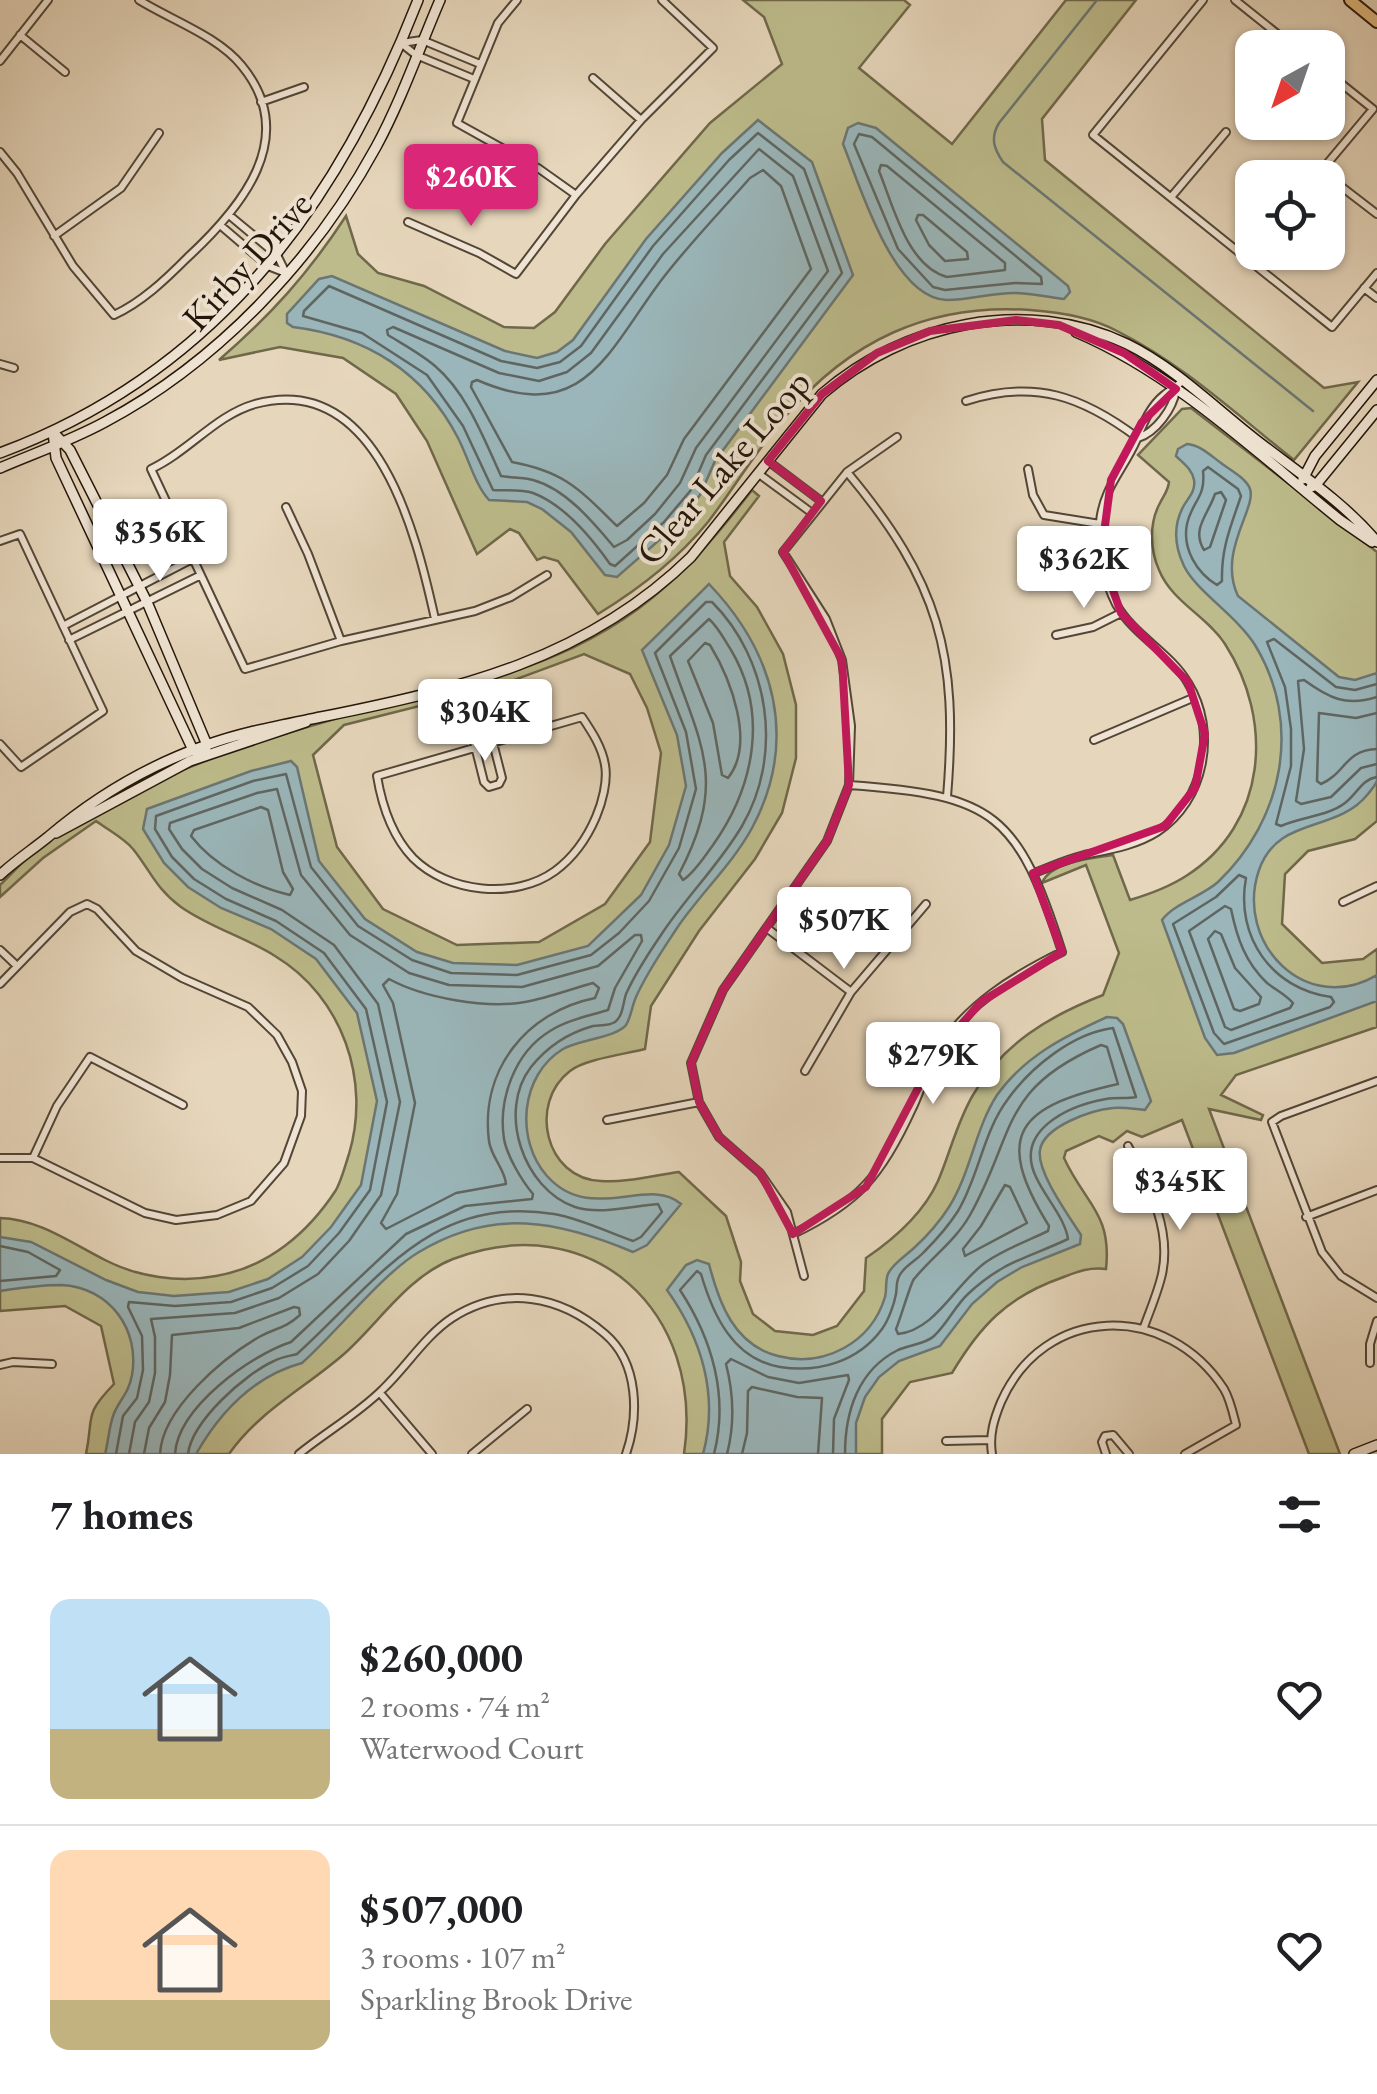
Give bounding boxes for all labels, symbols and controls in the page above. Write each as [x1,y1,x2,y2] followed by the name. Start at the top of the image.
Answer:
[1235,30,1345,140] north arrow
[1235,30,1345,270] map controls
[401,144,541,229] pin: $260K
[426,155,516,197] text: $260K
[1235,160,1345,270] button: locate
[171,180,322,341] street label: Kirby Drive
[624,359,821,575] street label: Clear Lake Loop
[90,499,230,584] pin: $356K
[115,510,205,552] text: $356K
[1014,526,1154,611] pin: $362K
[1039,537,1129,579] text: $362K
[415,679,555,764] pin: $304K
[440,690,530,732] text: $304K
[774,887,914,972] pin: $507K
[799,898,889,940] text: $507K
[863,1022,1003,1107] pin: $279K
[888,1033,978,1075] text: $279K
[1110,1148,1250,1233] pin: $345K
[1135,1159,1225,1201] text: $345K
[50,1487,193,1542] text: 7 homes
[1272,1487,1327,1542] icon: filters
[360,1630,523,1685] text: $260,000
[130,1639,250,1759] icon: home
[1272,1672,1327,1727] icon: heart
[360,1685,550,1727] text: 2 rooms · 74 m²
[360,1727,584,1769] text: Waterwood Court
[360,1881,523,1936] text: $507,000
[130,1890,250,2010] icon: home
[1272,1923,1327,1978] icon: heart
[360,1936,566,1978] text: 3 rooms · 107 m²
[360,1978,632,2020] text: Sparkling Brook Drive

